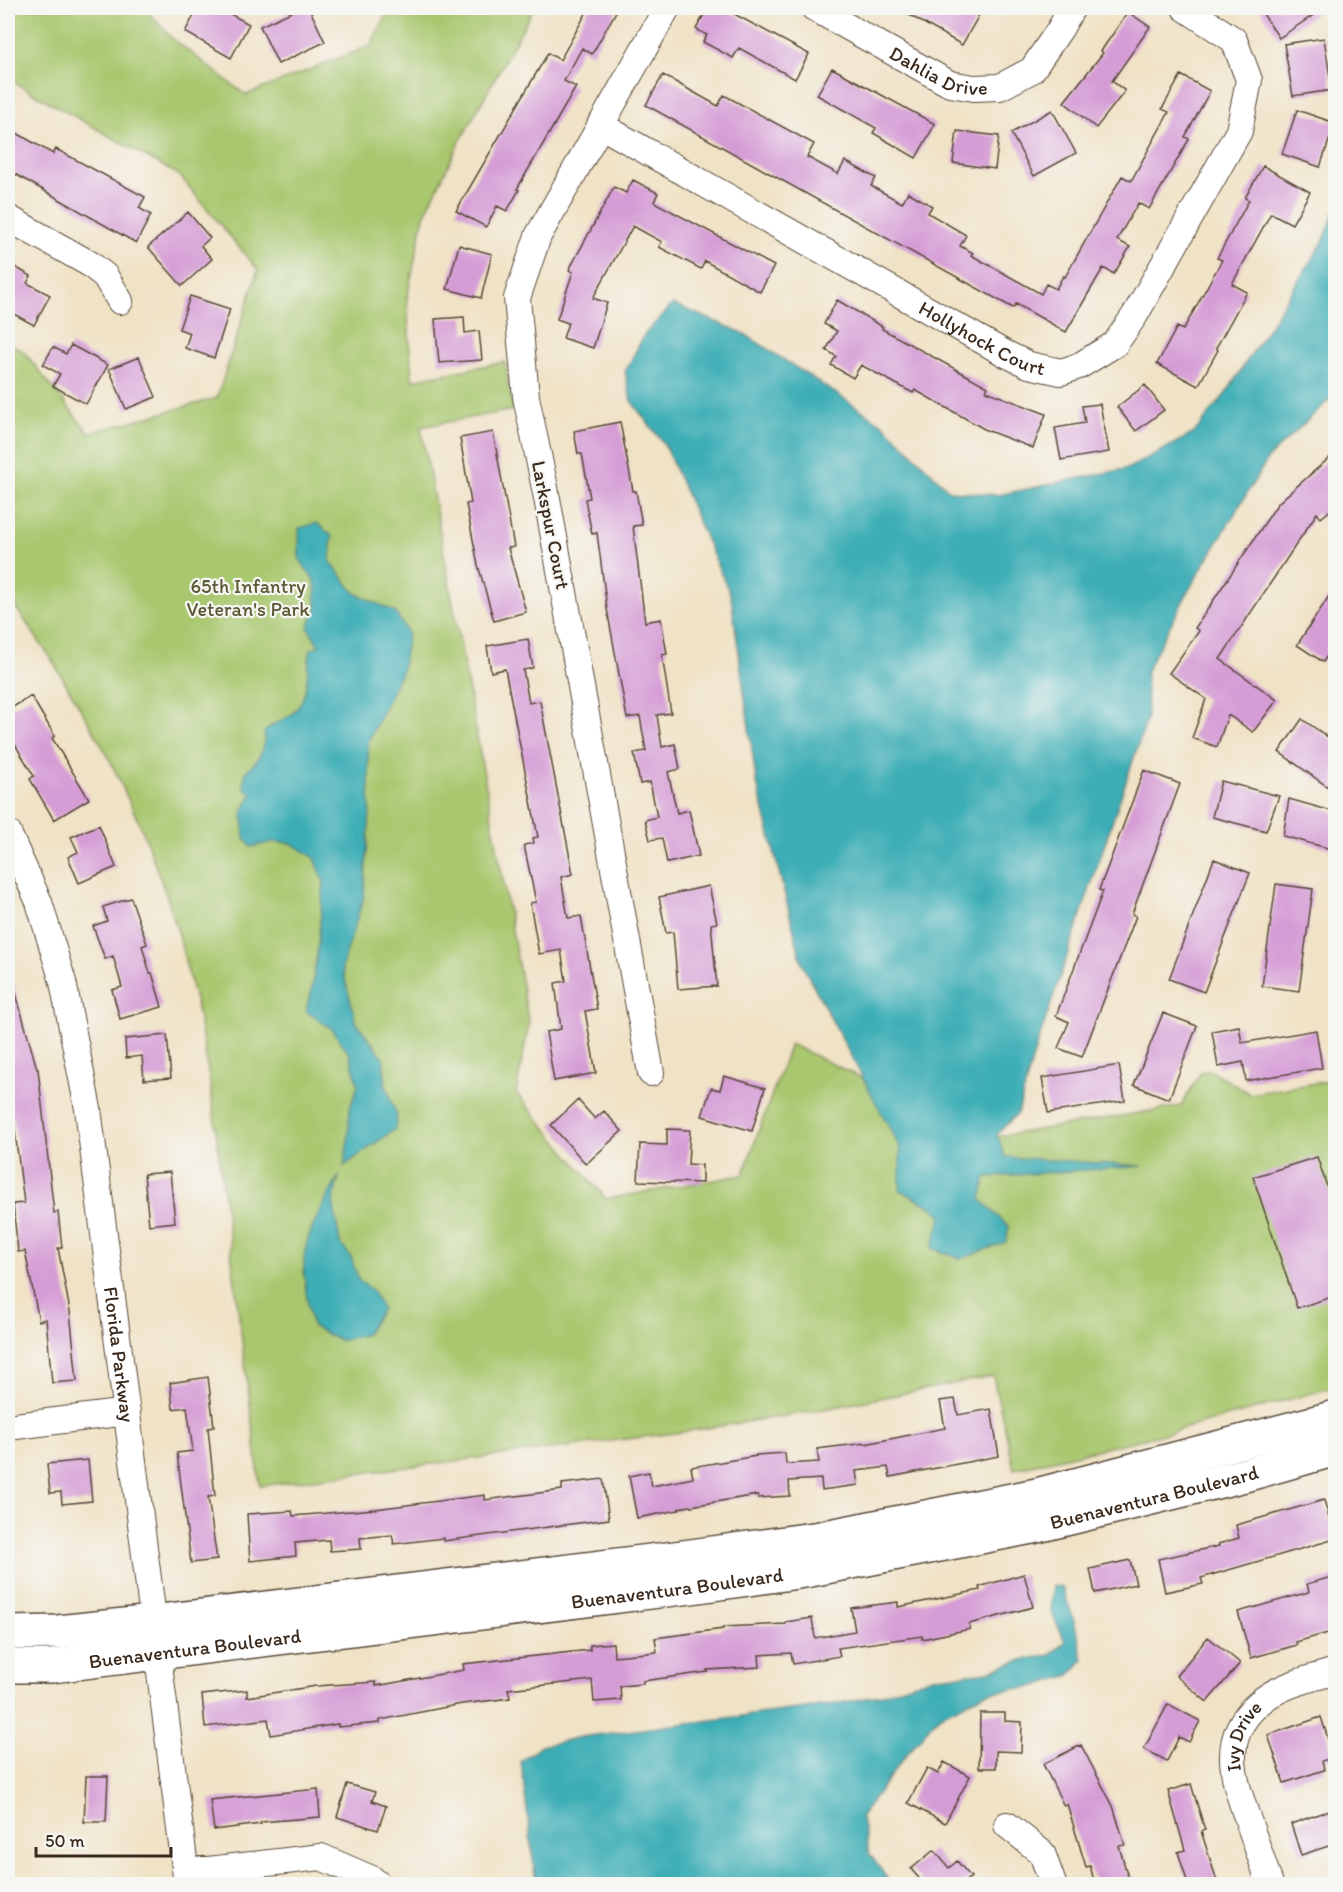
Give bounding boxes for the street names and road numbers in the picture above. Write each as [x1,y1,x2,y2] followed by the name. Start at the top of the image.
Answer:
[885,41,988,100] street label: Dahlia Drive
[915,296,1048,380] street label: Hollyhock Court
[527,459,575,591] street label: Larkspur Court
[99,1285,140,1424] street label: Florida Parkway
[1048,1460,1261,1534] street label: Buenaventura Boulevard
[570,1562,785,1614] street label: Buenaventura Boulevard
[87,1623,303,1673] street label: Buenaventura Boulevard
[1221,1695,1266,1773] street label: Ivy Drive

